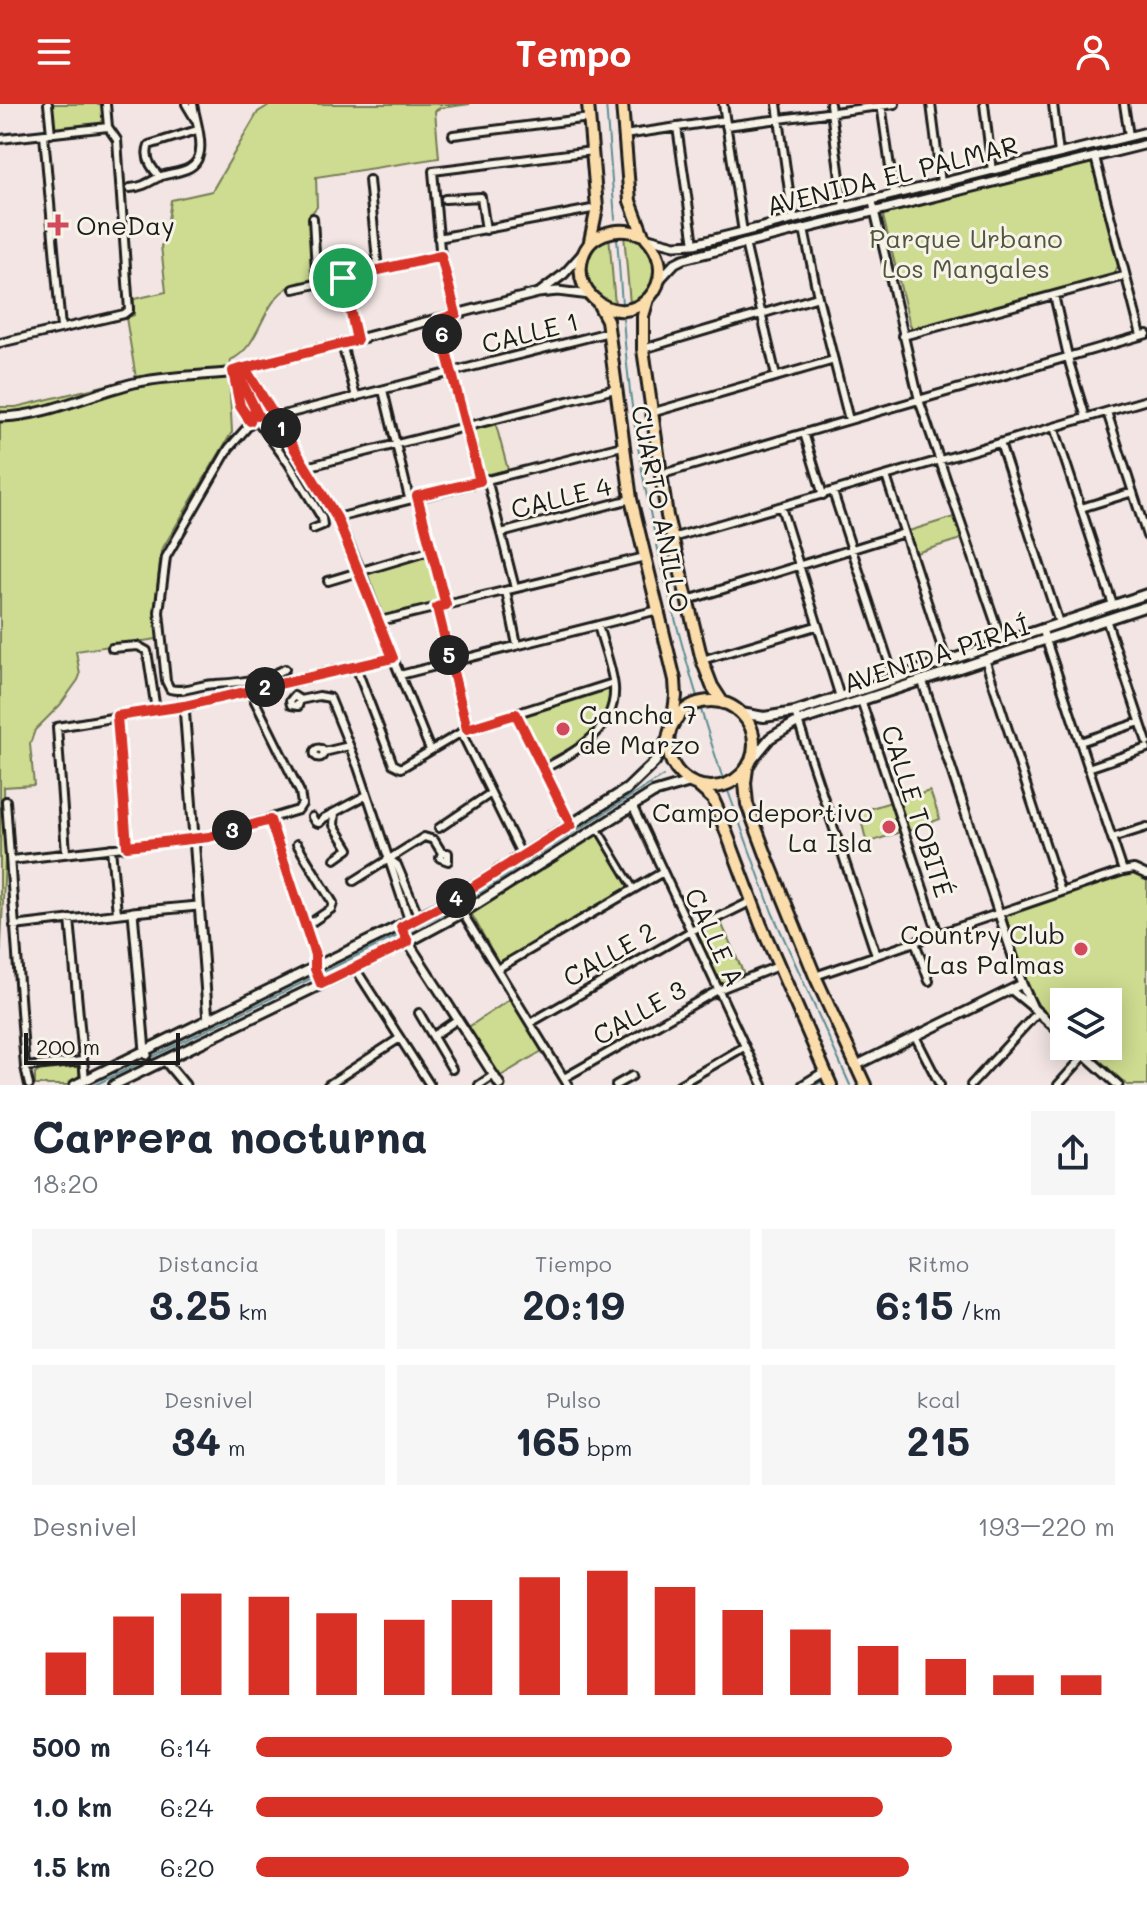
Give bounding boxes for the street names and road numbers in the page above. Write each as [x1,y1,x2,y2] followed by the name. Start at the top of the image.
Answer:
[763,127,1021,223] street label: AVENIDA EL PALMAR
[478,304,582,360] street label: CALLE 1
[624,402,698,616] street label: CUARTO ANILLO
[507,468,615,526] street label: CALLE 4
[839,608,1033,700] street label: AVENIDA PIRAÍ
[874,721,962,901] street label: CALLE TOBITÉ
[677,882,753,992] street label: CALLE A
[557,914,661,994] street label: CALLE 2
[586,972,692,1052] street label: CALLE 3

